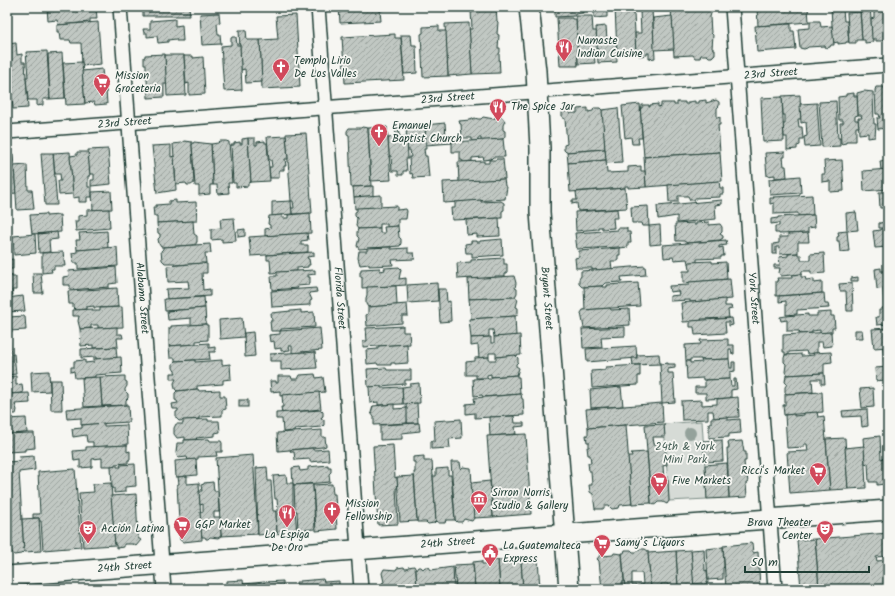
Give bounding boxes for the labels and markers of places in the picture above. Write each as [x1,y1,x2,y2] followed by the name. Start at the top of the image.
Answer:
[577,32,642,63] place label: Namaste Indian Cuisine
[554,37,574,62] restaurant icon: Namaste Indian Cuisine
[294,52,357,83] place label: Templo Lirio De Los Valles
[271,57,291,82] church icon: Templo Lirio De Los Valles
[115,67,161,98] place label: Mission Groceteria
[92,72,112,97] supermarket icon: Mission Groceteria
[488,97,508,122] restaurant icon: The Spice Jar
[511,98,575,116] place label: The Spice Jar
[392,117,462,148] place label: Emanuel Baptist Church
[369,122,389,147] church icon: Emanuel Baptist Church
[808,461,828,486] supermarket icon: Ricci's Market
[741,462,806,480] place label: Ricci's Market
[649,471,669,496] supermarket icon: Five Markets
[672,472,731,490] place label: Five Markets
[492,484,569,515] place label: Sirron Norris Studio & Gallery
[469,489,489,514] museum icon: Sirron Norris Studio & Gallery
[345,495,393,526] place label: Mission Fellowship
[322,500,342,525] church icon: Mission Fellowship
[277,503,297,528] restaurant icon: La Espiga De Oro
[747,514,813,545] place label: Brava Theater Center
[172,515,192,540] supermarket icon: GGP Market
[195,516,251,534] place label: GGP Market
[78,519,98,544] theatre icon: Acción Latina
[815,519,835,544] theatre icon: Brava Theater Center
[101,520,164,538] place label: Acción Latina
[265,526,309,557] place label: La Espiga De Oro
[592,533,612,558] supermarket icon: Samy’s Liquors
[615,534,685,552] place label: Samy’s Liquors
[503,537,581,568] place label: La Guatemalteca Express
[480,542,500,567] public building icon: La Guatemalteca Express

